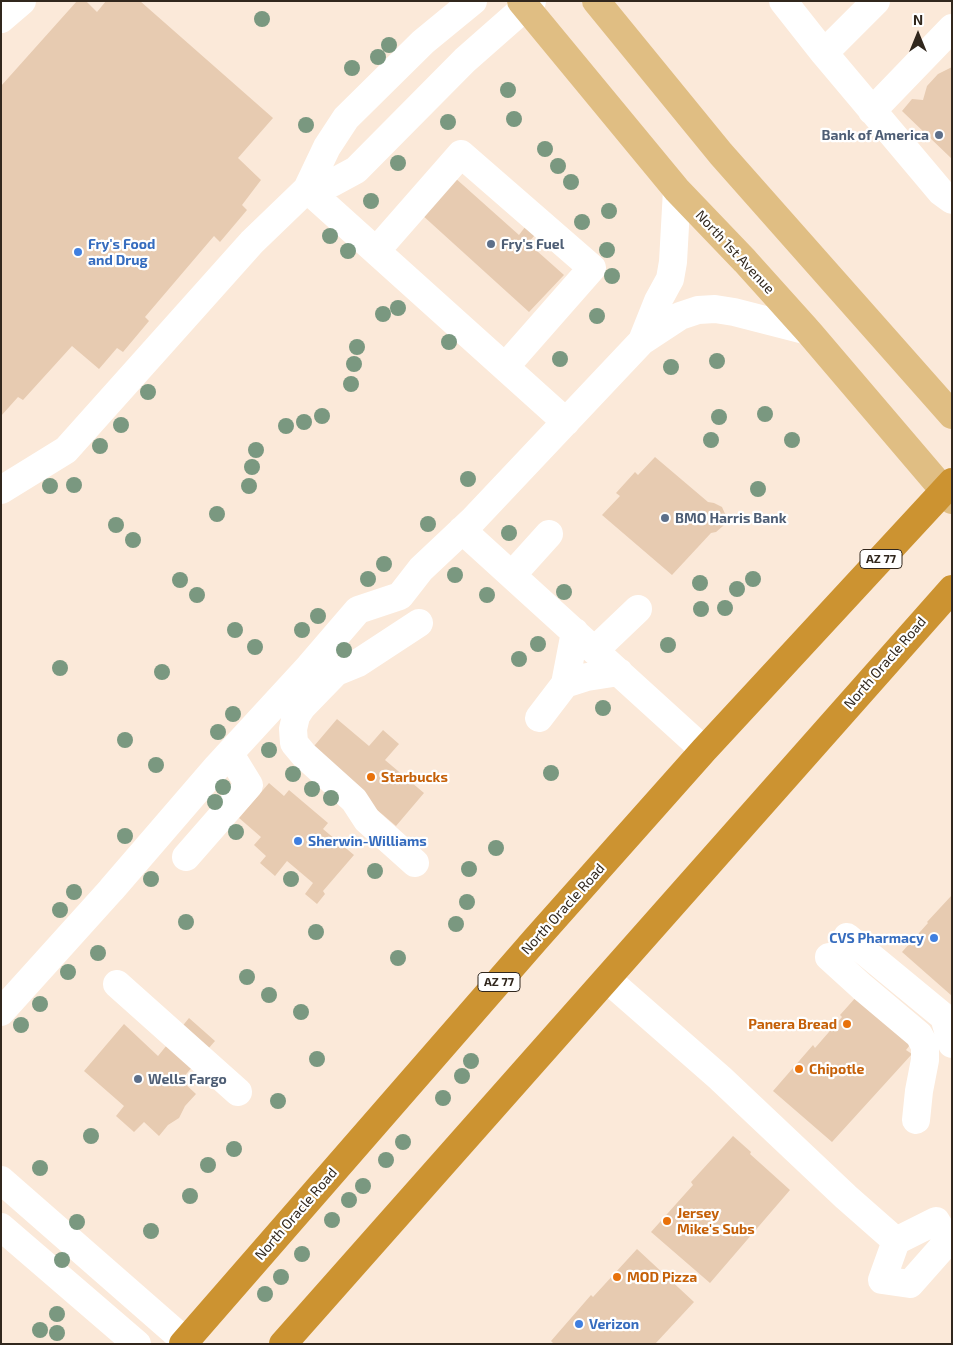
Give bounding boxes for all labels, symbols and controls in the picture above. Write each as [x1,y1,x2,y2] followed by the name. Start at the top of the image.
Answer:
[893,10,943,60] north arrow
[913,11,923,28] text: N
[822,127,929,143] place label: Bank of America
[933,129,945,141] marker: Bank of America
[692,207,778,297] street label: North 1st Avenue
[88,236,155,268] place label: Fry's Food and Drug
[501,236,564,252] place label: Fry's Fuel
[485,238,497,250] marker: Fry's Fuel
[72,246,84,258] marker: Fry's Food and Drug
[675,510,787,526] place label: BMO Harris Bank
[659,512,671,524] marker: BMO Harris Bank
[860,550,902,568] road number: AZ 77
[840,614,930,712] street label: North Oracle Road
[381,769,448,785] place label: Starbucks
[365,771,377,783] marker: Starbucks
[308,833,427,849] place label: Sherwin-Williams
[292,835,304,847] marker: Sherwin-Williams
[518,860,608,958] street label: North Oracle Road
[829,930,924,946] place label: CVS Pharmacy
[928,932,940,944] marker: CVS Pharmacy
[478,972,520,992] road number: AZ 77
[748,1016,837,1032] place label: Panera Bread
[841,1018,853,1030] marker: Panera Bread
[809,1061,864,1077] place label: Chipotle
[793,1063,805,1075] marker: Chipotle
[148,1071,227,1087] place label: Wells Fargo
[132,1073,144,1085] marker: Wells Fargo
[251,1165,341,1263] street label: North Oracle Road
[677,1205,755,1238] place label: Jersey Mike's Subs
[661,1215,673,1227] marker: Jersey Mike's Subs
[627,1269,697,1285] place label: MOD Pizza
[611,1271,623,1283] marker: MOD Pizza
[589,1316,639,1332] place label: Verizon
[573,1318,585,1330] marker: Verizon

